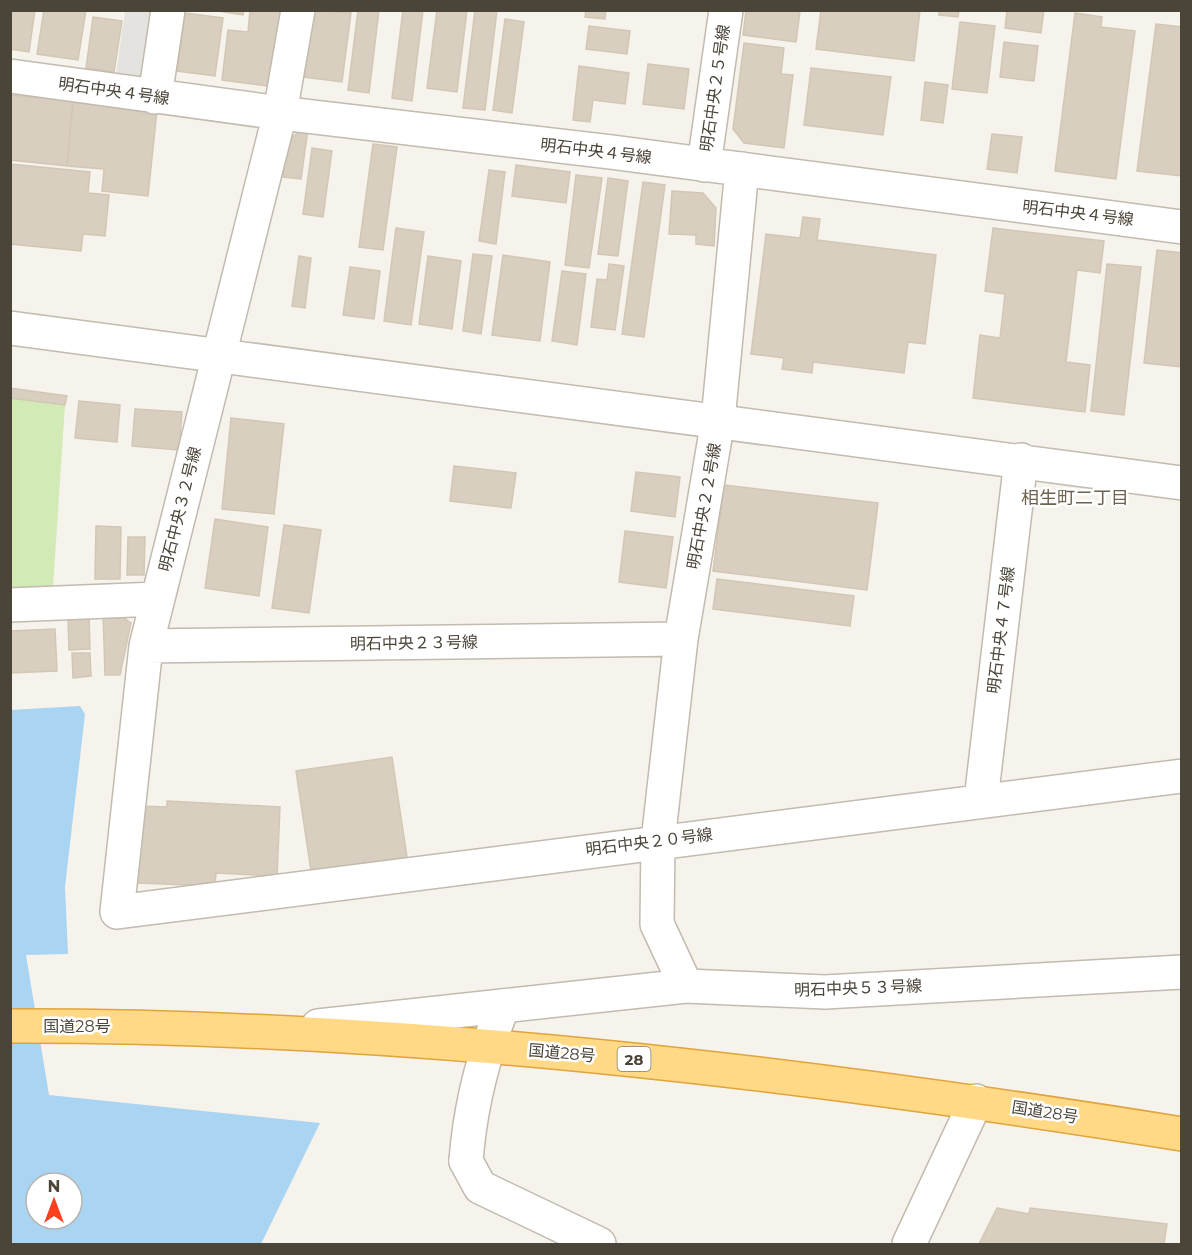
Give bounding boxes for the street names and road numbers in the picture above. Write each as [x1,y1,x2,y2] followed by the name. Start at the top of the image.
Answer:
[697,23,733,153] street label: 明石中央２５号線
[57,74,171,108] street label: 明石中央４号線
[539,135,653,167] street label: 明石中央４号線
[1021,197,1135,229] street label: 明石中央４号線
[684,441,724,571] street label: 明石中央２２号線
[155,445,205,573] street label: 明石中央３２号線
[984,565,1018,695] street label: 明石中央４７号線
[350,632,478,654] street label: 明石中央２３号線
[584,825,714,859] street label: 明石中央２０号線
[794,976,922,1000] street label: 明石中央５３号線
[43,1017,111,1036] street label: 国道28号
[528,1041,596,1065] street label: 国道28号
[618,1047,650,1071] road number: 28
[1010,1097,1080,1127] street label: 国道28号

